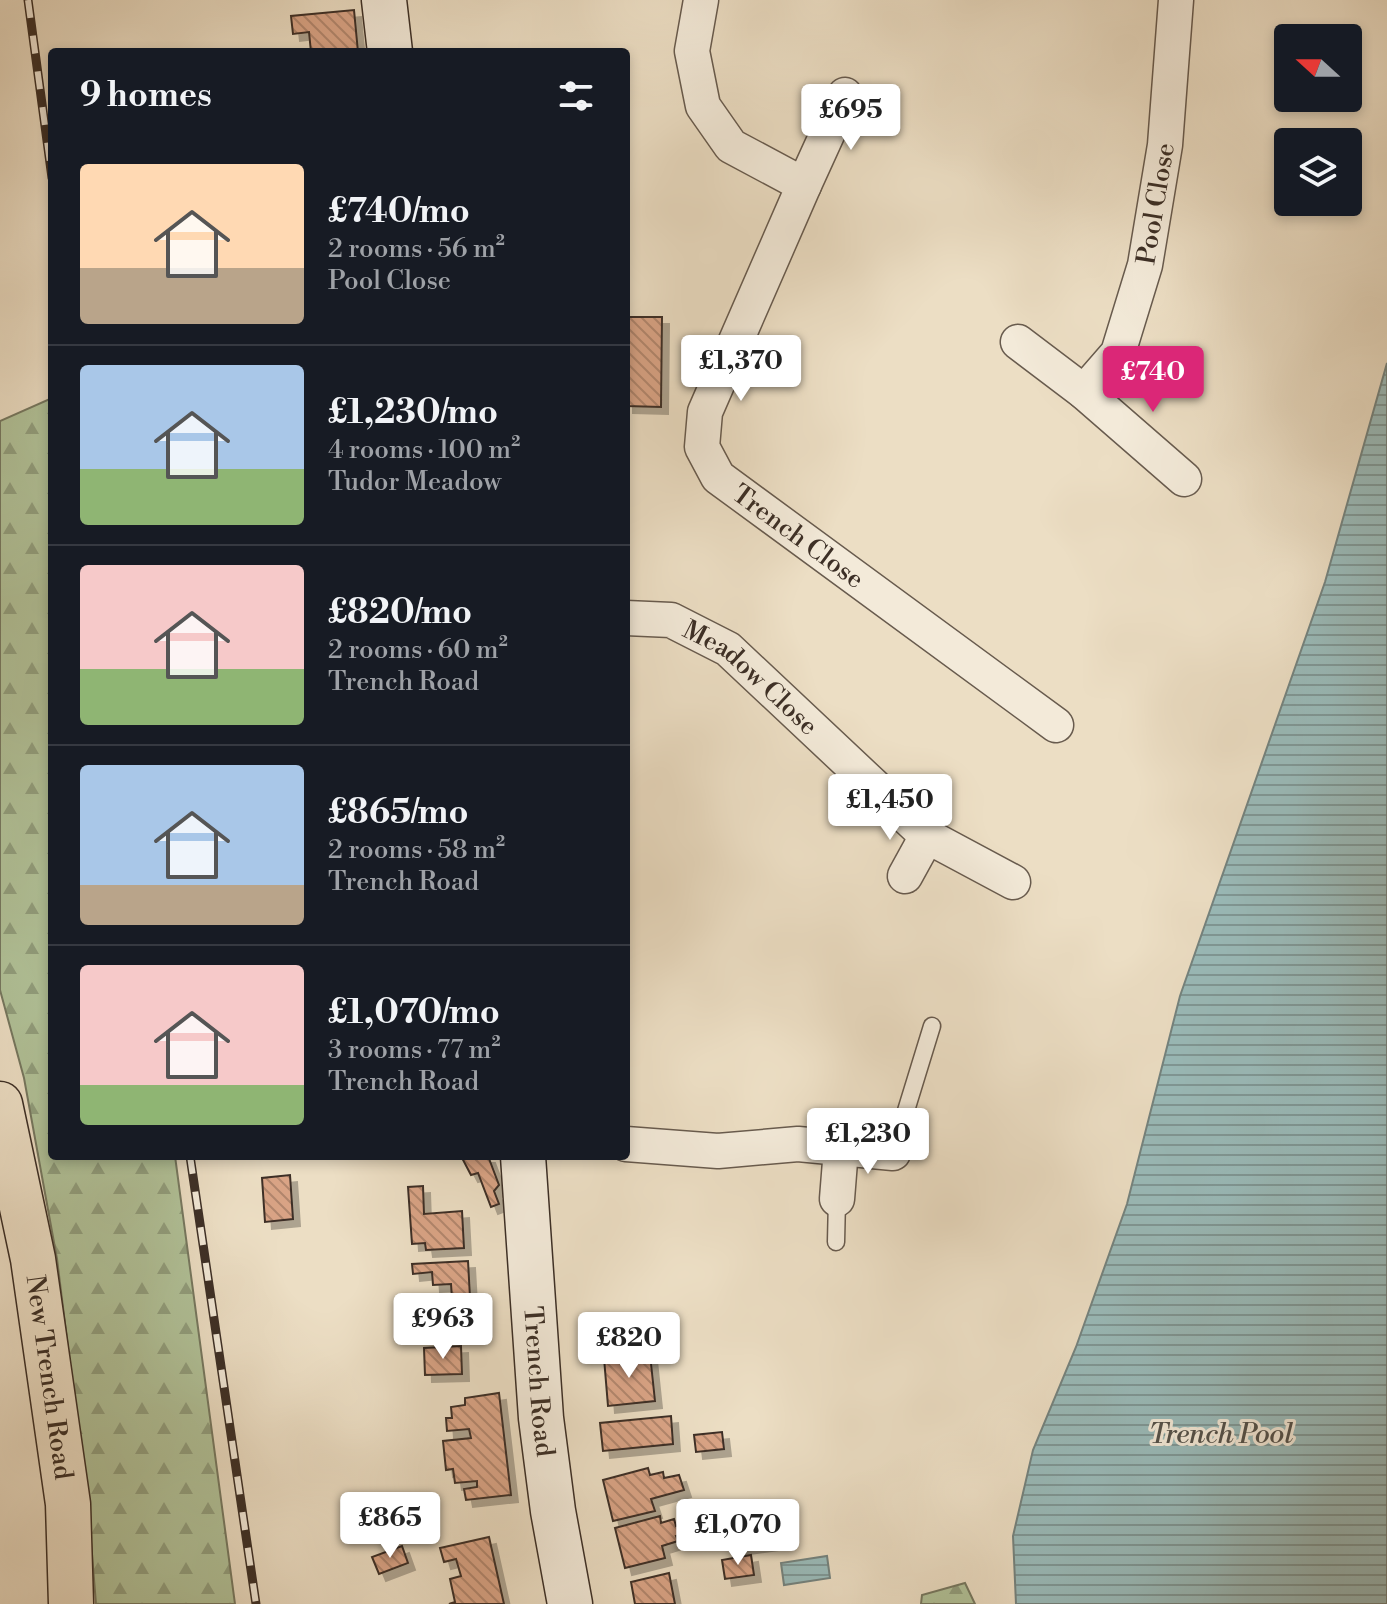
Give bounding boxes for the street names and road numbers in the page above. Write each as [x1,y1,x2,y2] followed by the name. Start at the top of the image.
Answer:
[1130,140,1182,267] street label: Pool Close
[726,478,870,596] street label: Trench Close
[677,614,824,742] street label: Meadow Close
[18,1273,79,1482] street label: New Trench Road
[516,1305,561,1459] street label: Trench Road

